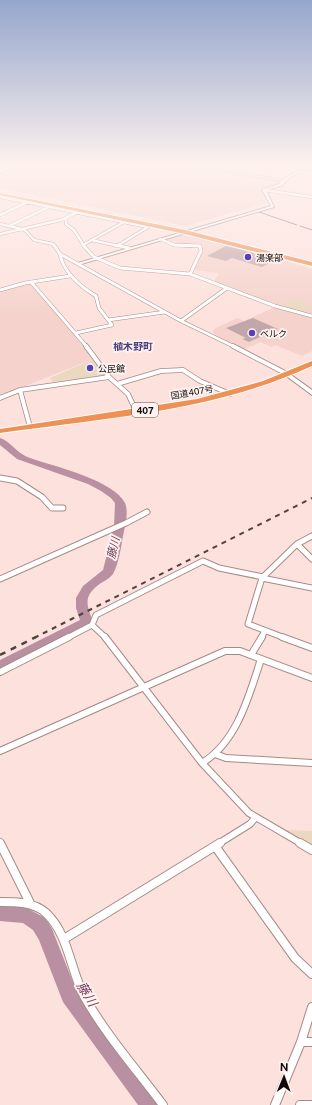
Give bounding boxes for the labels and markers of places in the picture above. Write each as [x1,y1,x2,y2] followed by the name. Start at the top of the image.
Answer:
[243,252,253,262] marker: 湯楽部
[256,252,283,263] place label: 湯楽部
[247,328,257,338] marker: ベルク
[260,328,287,339] place label: ベルク
[85,363,95,373] marker: 公民館
[98,363,125,374] place label: 公民館

